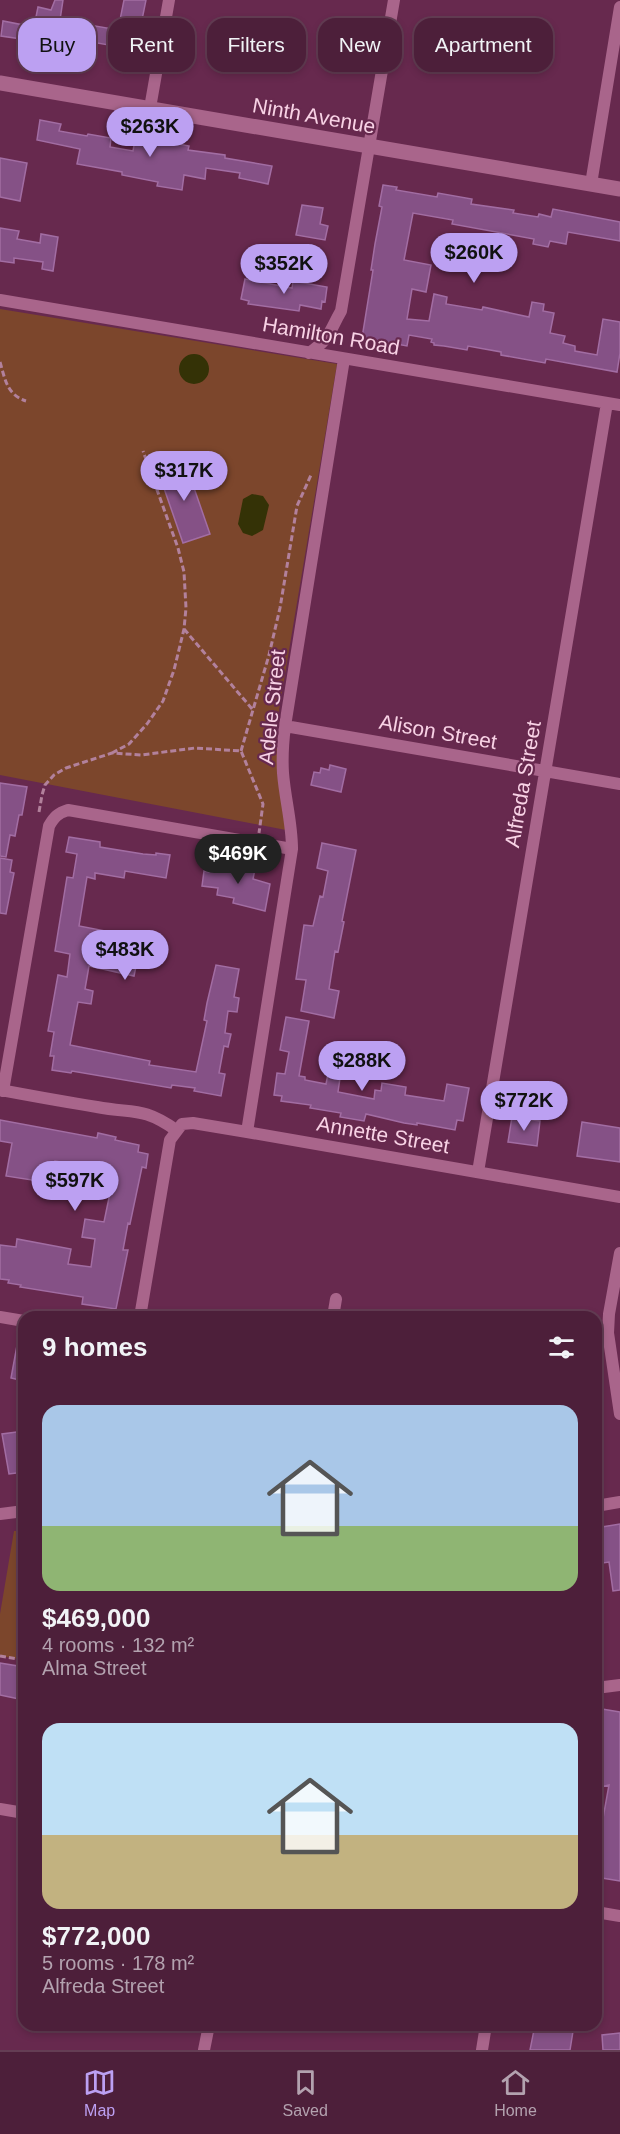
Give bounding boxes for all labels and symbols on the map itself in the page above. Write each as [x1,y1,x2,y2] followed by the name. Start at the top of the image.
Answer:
[251,93,377,138] street label: Ninth Avenue
[108,107,192,158] pin: $263K
[432,233,516,284] pin: $260K
[242,244,326,295] pin: $352K
[261,312,401,359] street label: Hamilton Road
[142,451,226,502] pin: $317K
[254,648,289,766] street label: Adele Street
[377,710,499,753] street label: Alison Street
[500,719,545,849] street label: Alfreda Street
[196,834,280,885] pin: $469K
[83,930,167,981] pin: $483K
[320,1041,404,1092] pin: $288K
[482,1081,566,1132] pin: $772K
[315,1112,451,1158] street label: Annette Street
[33,1161,117,1212] pin: $597K

